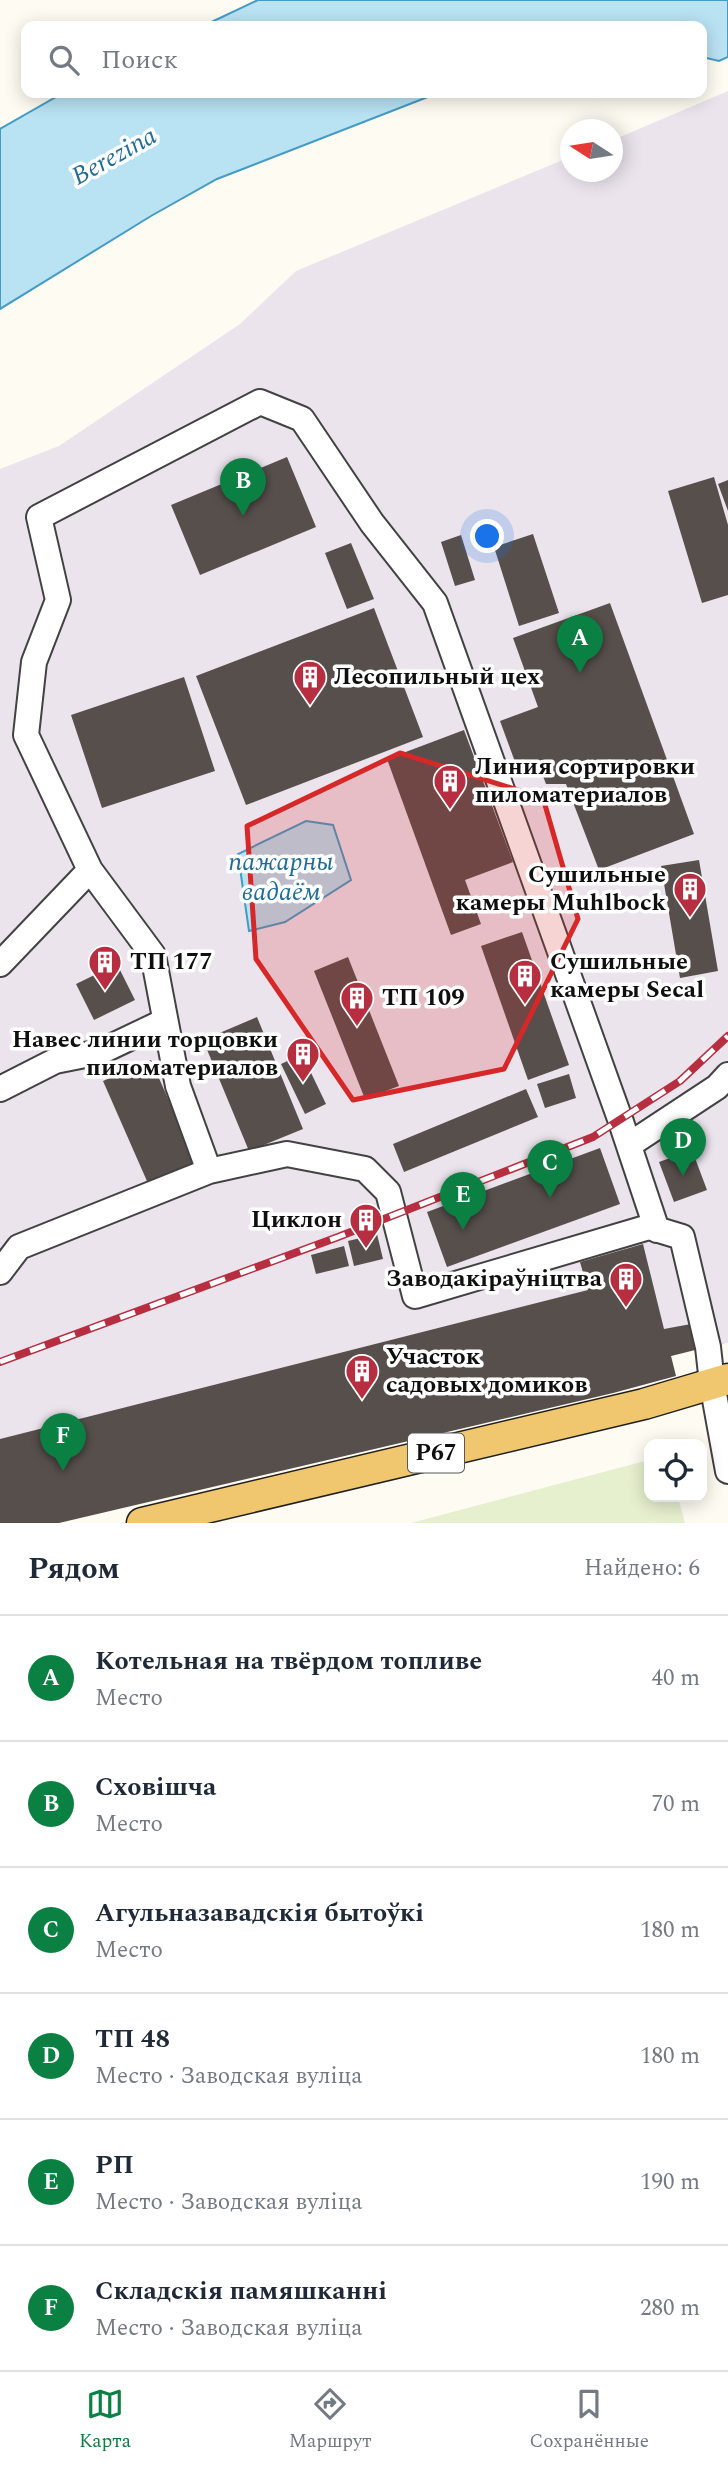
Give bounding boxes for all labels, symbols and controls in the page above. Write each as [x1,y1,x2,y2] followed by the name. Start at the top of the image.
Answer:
[21,21,707,98] search box
[101,40,178,80] text: Поиск
[45,41,83,79] icon: search
[64,116,164,196] water label: Berezina
[560,119,623,182] north arrow
[220,458,266,516] pin: B
[470,519,504,553] your location
[557,615,603,673] pin: A
[291,658,329,707] building icon: Лесопильный цех
[334,659,540,695] place label: Лесопильный цех
[475,749,695,813] place label: Линия сортировки пиломатериалов
[431,762,469,811] building icon: Линия сортировки пиломатериалов
[229,842,334,912] water label: пажарны вадаём
[456,857,667,921] place label: Cушильные камеры Muhlbock
[671,870,709,919] building icon: Cушильные камеры Muhlbock
[86,943,124,992] building icon: ТП 177
[130,944,213,980] place label: ТП 177
[550,944,704,1008] place label: Сушильные камеры Secal
[506,957,544,1006] building icon: Сушильные камеры Secal
[338,979,376,1028] building icon: ТП 109
[382,980,465,1016] place label: ТП 109
[12,1022,278,1086] place label: Навес линии торцовки пиломатериалов
[284,1035,322,1084] building icon: Навес линии торцовки пиломатериалов
[660,1118,706,1176] pin: D
[527,1140,573,1198] pin: C
[440,1172,486,1230] pin: E
[347,1201,385,1250] building icon: Циклон
[251,1202,342,1238] place label: Циклон
[607,1260,645,1309] building icon: Заводакіраўніцтва
[386,1261,603,1297] place label: Заводакіраўніцтва
[386,1339,587,1403] place label: Участок садовых домиков
[343,1352,381,1401] building icon: Участок садовых домиков
[40,1413,86,1471] pin: F
[408,1434,464,1472] road number: Р67
[644,1439,707,1502] map controls
[644,1439,707,1502] button: locate
[28,1546,120,1592] text: Рядом
[584,1551,700,1586] text: Найдено: 6
[95,1641,482,1681] text: Котельная на твёрдом топливе
[42,1661,60,1696] text: A
[651,1661,700,1696] text: 40 m
[95,1681,163,1716] text: Место
[95,1767,216,1807] text: Сховішча
[43,1787,59,1822] text: B
[651,1787,700,1822] text: 70 m
[95,1807,163,1842] text: Место
[95,1893,424,1933] text: Агульназавадскія бытоўкі
[43,1913,59,1948] text: C
[640,1913,700,1948] text: 180 m
[95,1933,163,1968] text: Место
[95,2019,170,2059] text: ТП 48
[42,2039,60,2074] text: D
[640,2039,700,2074] text: 180 m
[95,2059,363,2094] text: Место · Заводская вуліца
[95,2145,134,2185] text: РП
[43,2165,59,2200] text: E
[640,2165,700,2200] text: 190 m
[95,2185,363,2220] text: Место · Заводская вуліца
[95,2271,387,2311] text: Складскія памяшканні
[44,2291,58,2326] text: F
[640,2291,700,2326] text: 280 m
[95,2311,363,2346] text: Место · Заводская вуліца
[79,2385,131,2456] tab: Карта
[289,2385,372,2456] tab: Маршрут
[529,2385,649,2456] tab: Сохранённые

